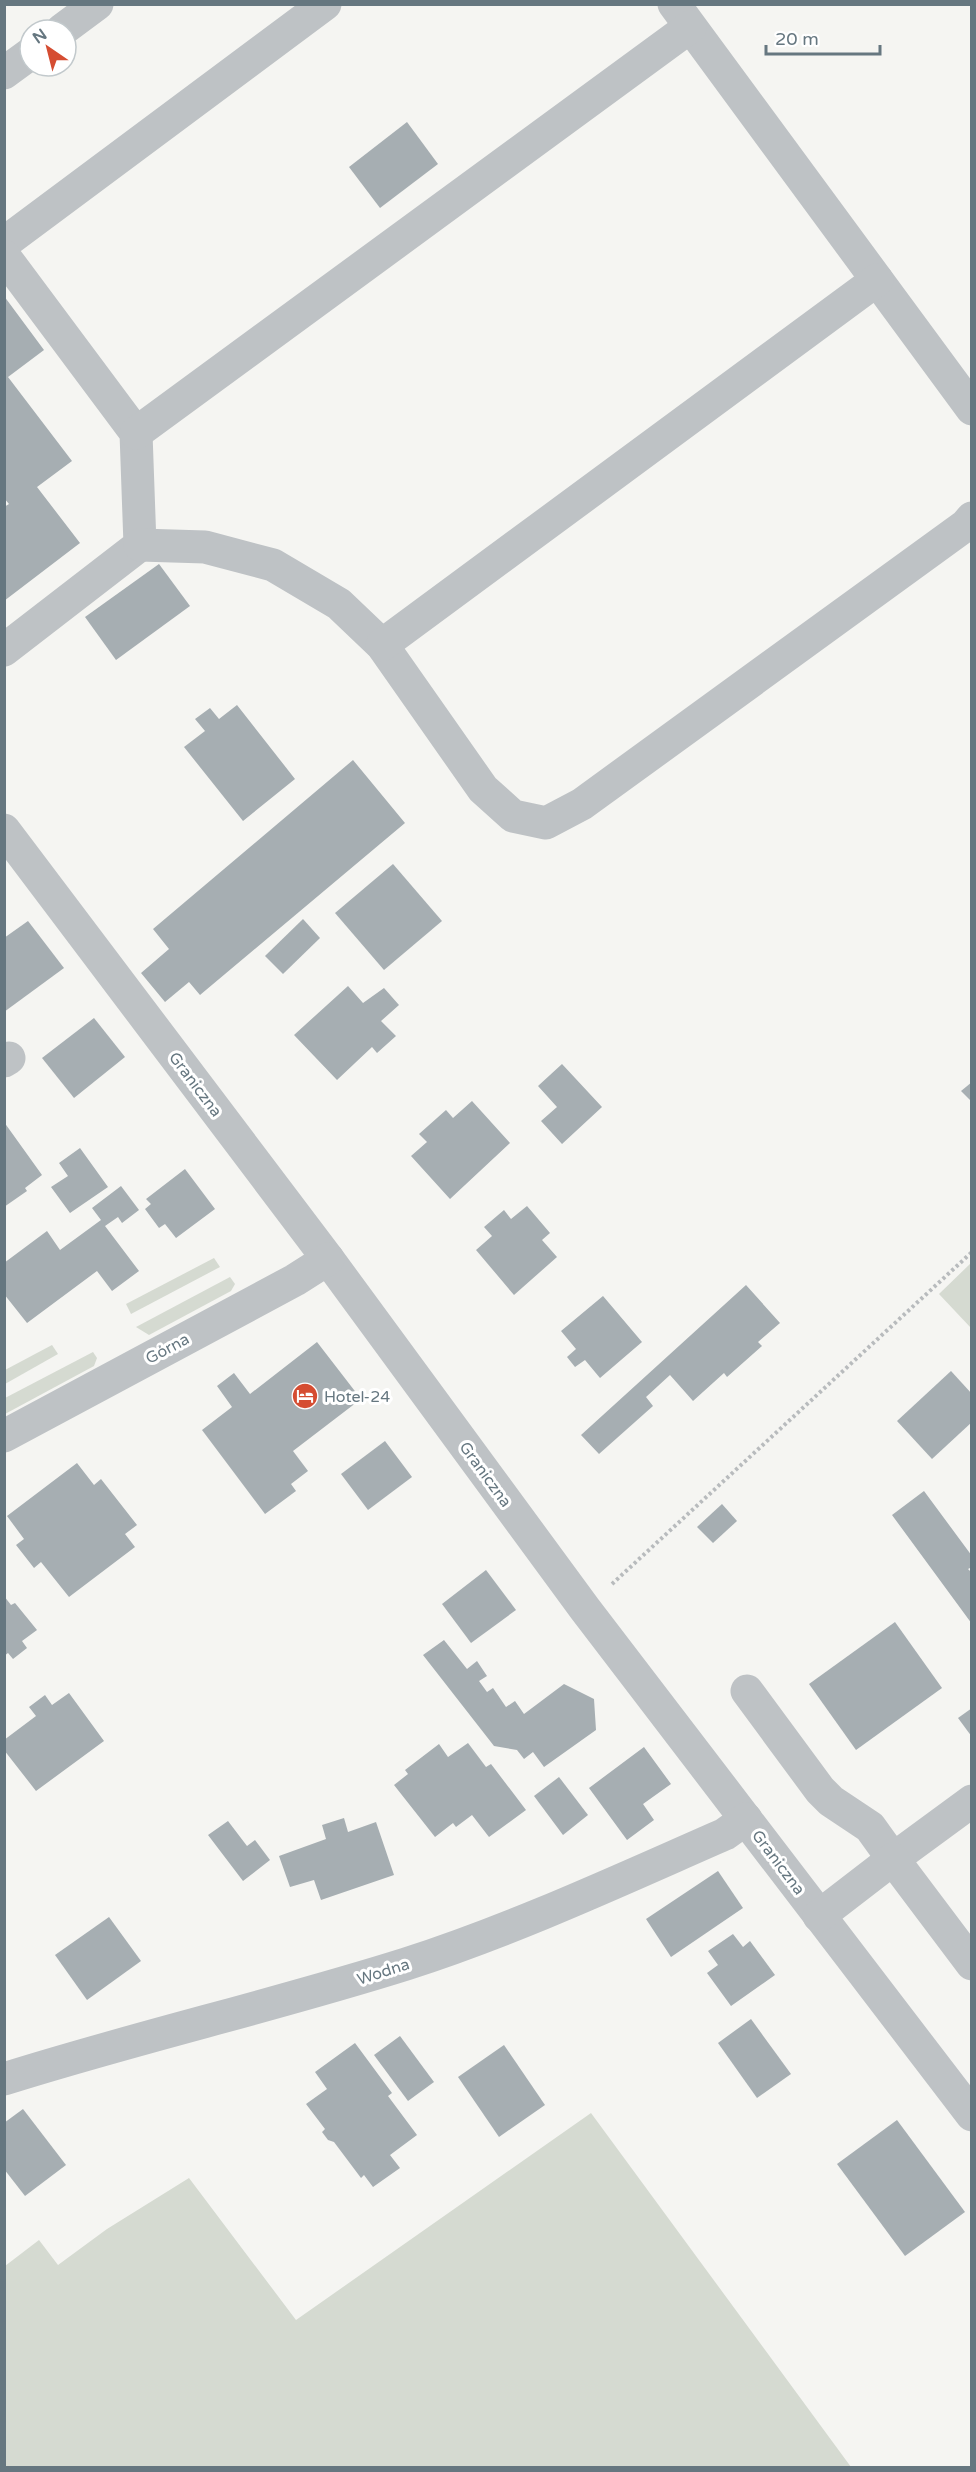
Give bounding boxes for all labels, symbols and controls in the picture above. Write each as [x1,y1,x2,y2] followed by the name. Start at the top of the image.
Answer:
[18,18,78,78] north arrow
[766,18,880,56] scale bar
[29,25,51,48] text: N
[775,28,819,50] text: 20 m
[164,1048,226,1121] street label: Graniczna
[142,1329,193,1369] street label: Górna
[290,1381,320,1411] hotel icon: Hotel-24
[324,1387,390,1407] place label: Hotel-24
[455,1438,516,1511] street label: Graniczna
[747,1826,809,1899] street label: Graniczna
[355,1954,412,1990] street label: Wodna

